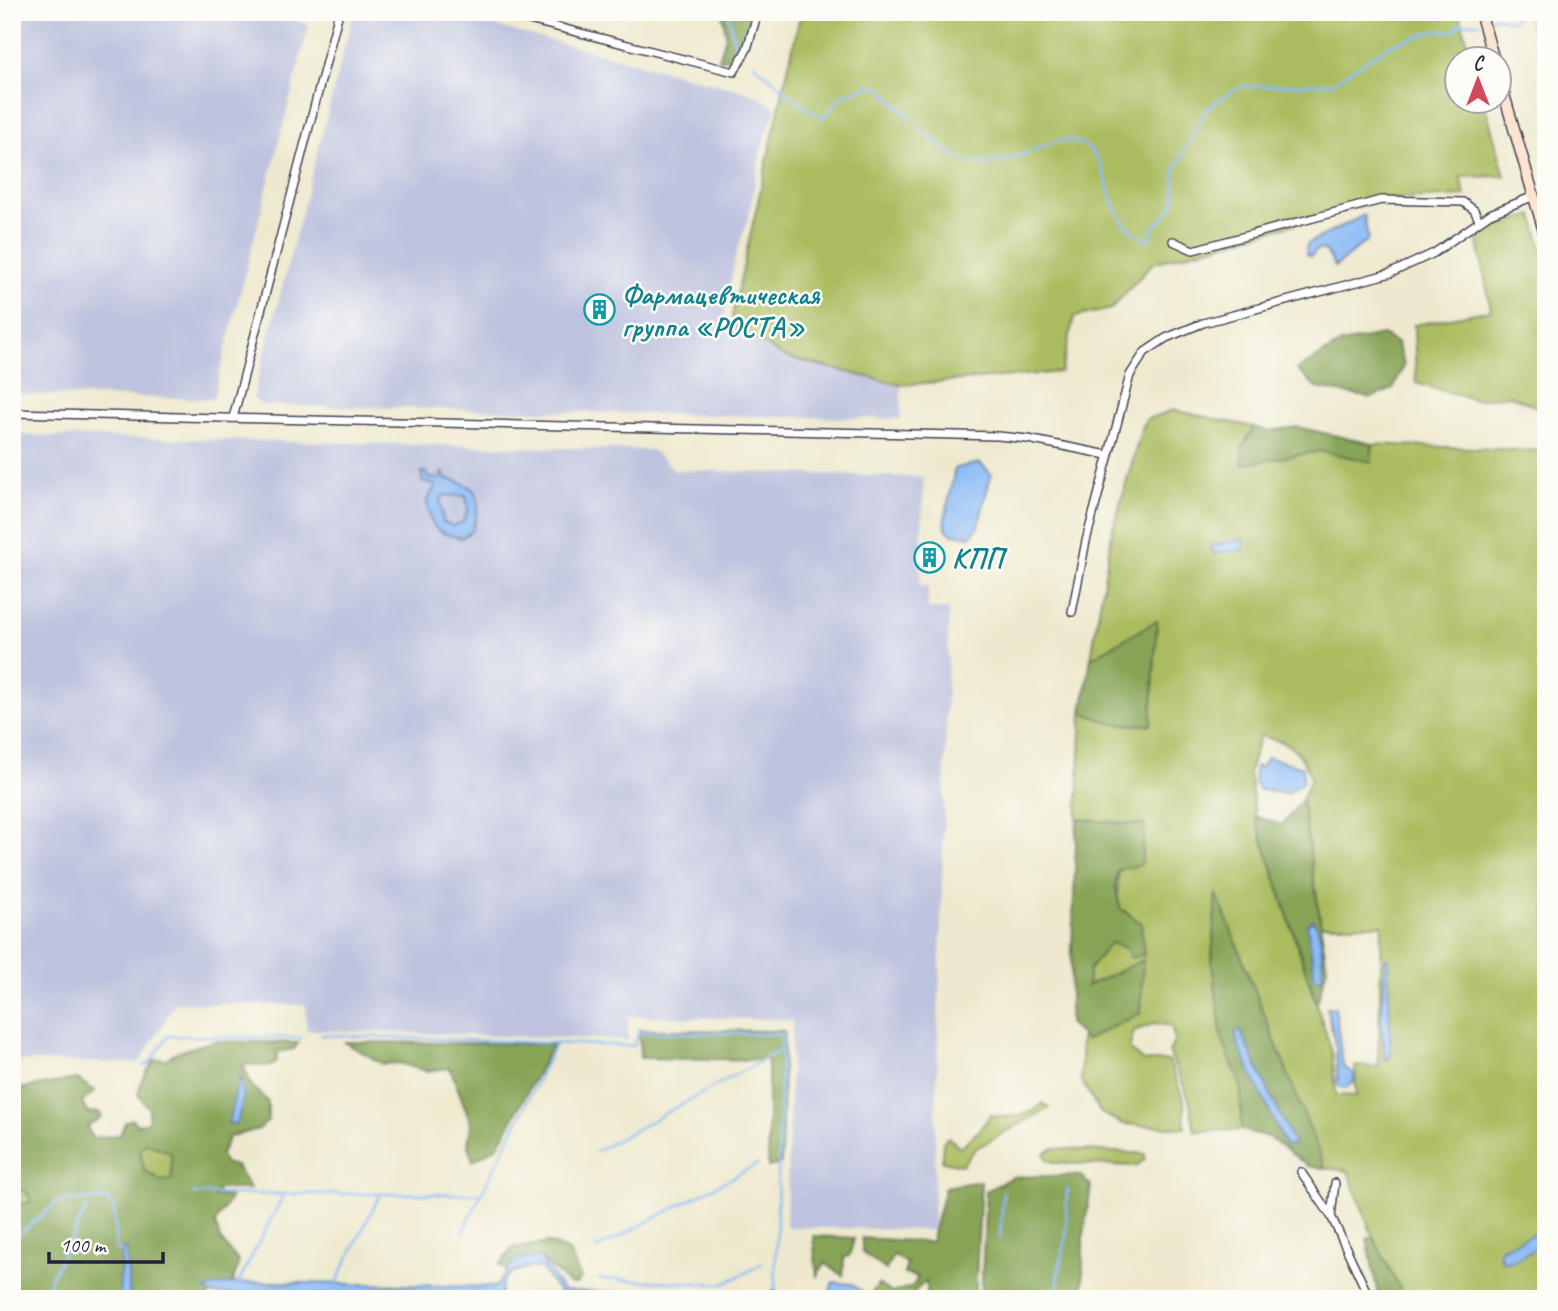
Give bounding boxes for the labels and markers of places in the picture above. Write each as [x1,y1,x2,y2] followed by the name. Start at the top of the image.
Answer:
[622,277,821,344] place label: Фармацевтическая группа «РОСТА»
[582,293,616,327] building icon: Фармацевтическая группа «РОСТА»
[912,540,946,574] building icon: КПП
[952,540,1008,575] place label: КПП

